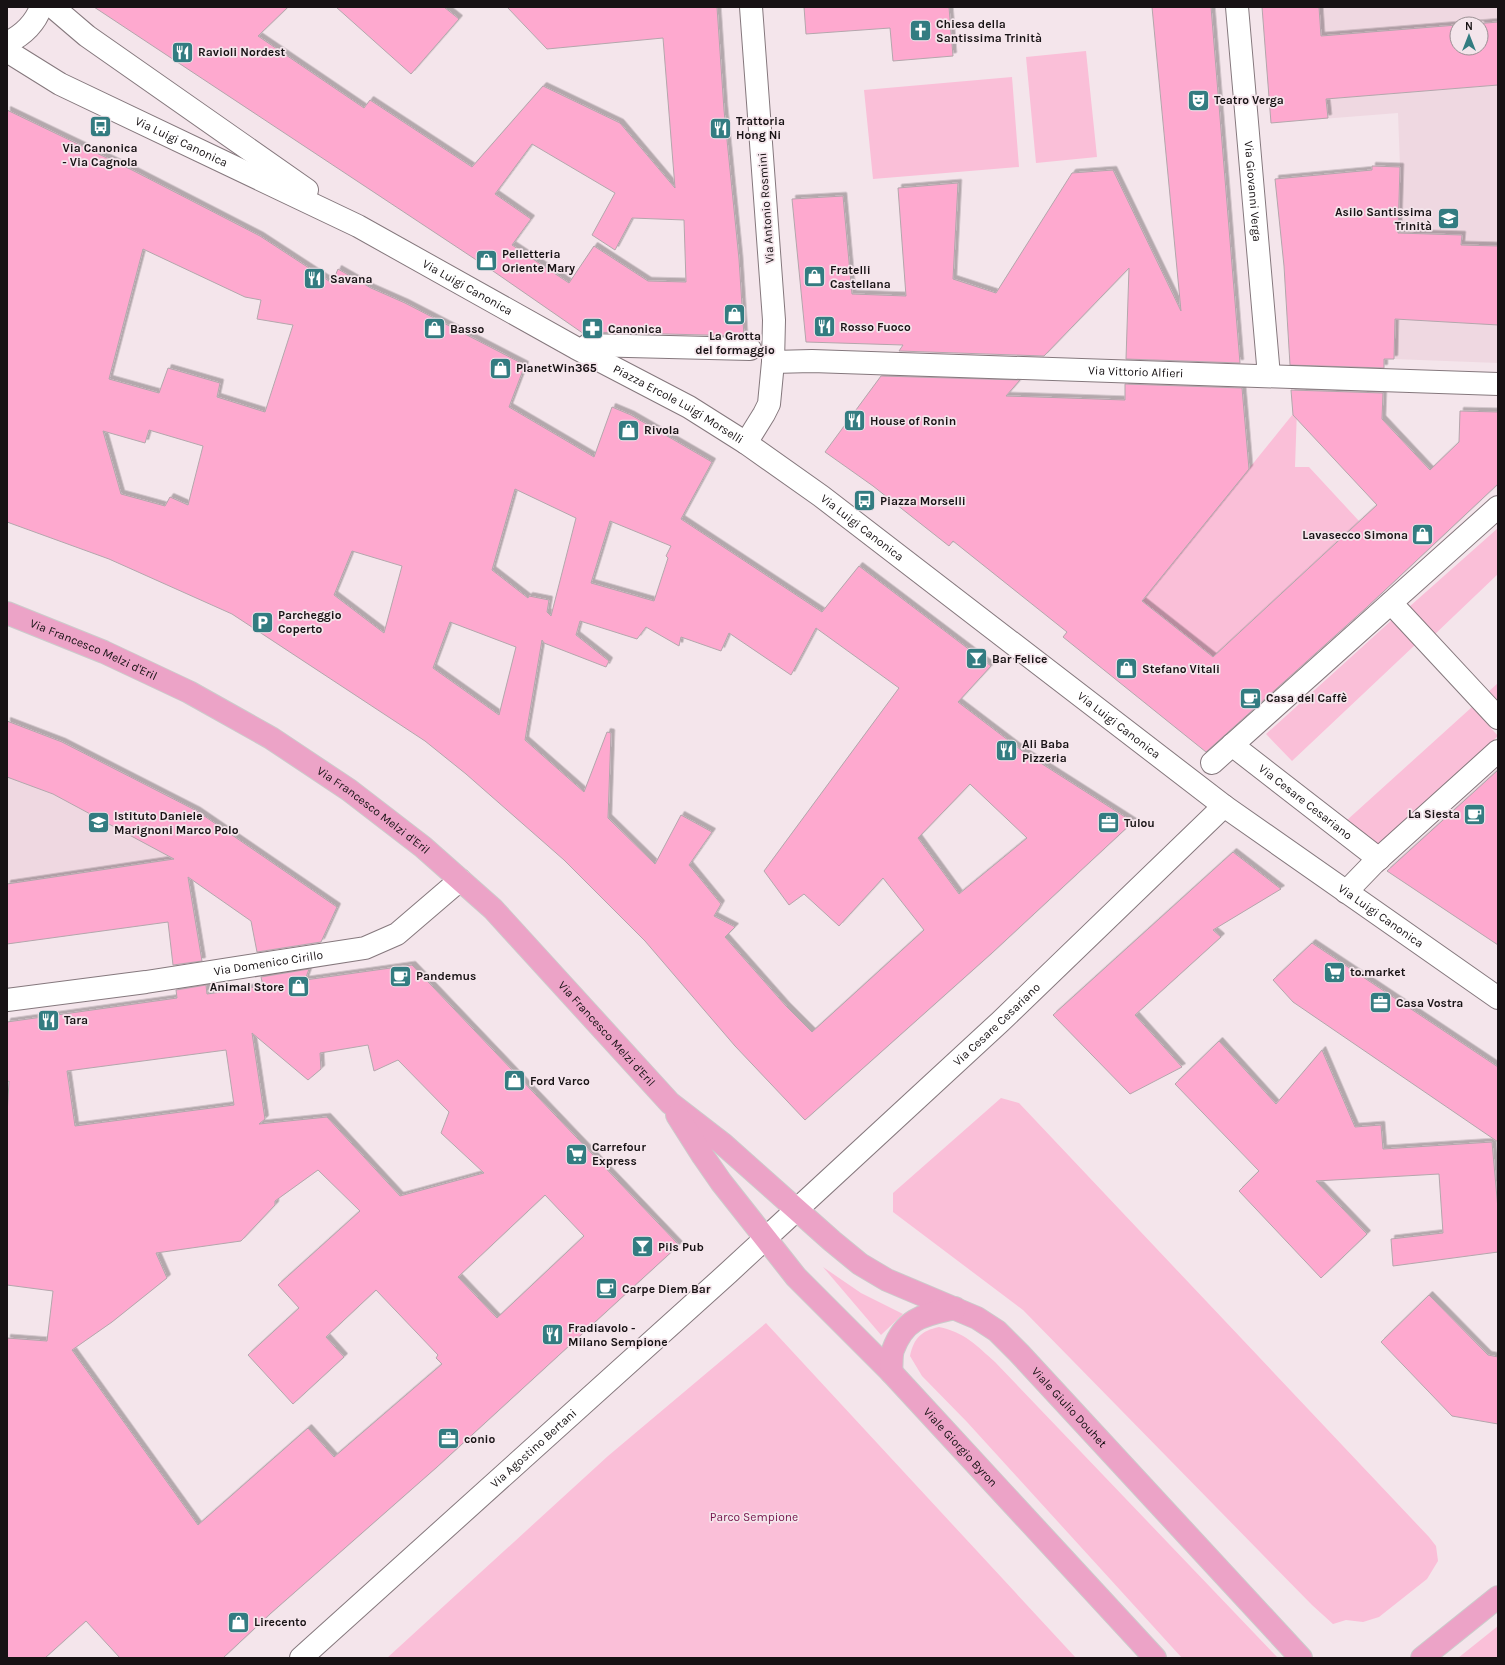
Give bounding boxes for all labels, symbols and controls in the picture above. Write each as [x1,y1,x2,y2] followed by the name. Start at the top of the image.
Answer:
[1449,16,1489,56] north arrow
[936,17,1042,45] place label: Chiesa della Santissima Trinità
[908,18,934,44] church icon: Chiesa della Santissima Trinità
[1465,20,1473,33] text: N
[169,39,195,65] restaurant icon: Ravioli Nordest
[198,45,285,59] place label: Ravioli Nordest
[1185,87,1211,113] theatre icon: Teatro Verga
[1214,93,1284,107] place label: Teatro Verga
[87,114,113,140] bus stop icon: Via Canonica - Via Cagnola
[133,114,230,170] street label: Via Luigi Canonica
[736,114,785,142] place label: Trattoria Hong Ni
[707,115,733,141] restaurant icon: Trattoria Hong Ni
[1242,140,1264,242] street label: Via Giovanni Verga
[62,141,138,169] place label: Via Canonica - Via Cagnola
[755,152,777,264] street label: Via Antonio Rosmini
[1335,205,1432,233] place label: Asilo Santissima Trinità
[1435,206,1461,232] school or university icon: Asilo Santissima Trinità
[502,247,575,275] place label: Pelletteria Oriente Mary
[473,248,499,274] shop icon: Pelletteria Oriente Mary
[420,257,515,318] street label: Via Luigi Canonica
[830,263,891,291] place label: Fratelli Castellana
[802,264,828,290] shop icon: Fratelli Castellana
[301,266,327,292] restaurant icon: Savana
[330,272,372,286] place label: Savana
[722,302,748,328] shop icon: La Grotta del formaggio
[812,314,838,340] restaurant icon: Rosso Fuoco
[421,316,447,342] shop icon: Basso
[580,316,606,342] pharmacy icon: Canonica
[840,320,911,334] place label: Rosso Fuoco
[450,322,484,336] place label: Basso
[608,322,662,336] place label: Canonica
[695,329,775,357] place label: La Grotta del formaggio
[488,355,514,381] shop icon: PlanetWin365
[516,361,597,375] place label: PlanetWin365
[611,362,746,447] street label: Piazza Ercole Luigi Morselli
[1088,363,1184,380] street label: Via Vittorio Alfieri
[842,408,868,434] restaurant icon: House of Ronin
[870,414,956,428] place label: House of Ronin
[616,417,642,443] shop icon: Rivola
[644,423,679,437] place label: Rivola
[852,488,878,514] bus stop icon: Piazza Morselli
[818,491,906,564] street label: Via Luigi Canonica
[880,494,966,508] place label: Piazza Morselli
[1410,522,1436,548] shop icon: Lavasecco Simona
[1302,528,1408,542] place label: Lavasecco Simona
[278,608,342,636] place label: Parcheggio Coperto
[249,609,275,635] parking icon: Parcheggio Coperto
[28,616,160,683] street label: Via Francesco Melzi d'Eril
[963,646,989,672] bar icon: Bar Felice
[992,652,1047,666] place label: Bar Felice
[1113,656,1139,682] shop icon: Stefano Vitali
[1142,662,1220,676] place label: Stefano Vitali
[1238,685,1264,711] cafe icon: Casa del Caffè
[1075,689,1163,762] street label: Via Luigi Canonica
[1266,691,1347,705] place label: Casa del Caffè
[1022,737,1069,765] place label: Ali Baba Pizzeria
[994,738,1020,764] restaurant icon: Ali Baba Pizzeria
[1256,761,1355,843] street label: Via Cesare Cesariano
[314,764,433,857] street label: Via Francesco Melzi d'Eril
[1462,801,1488,827] cafe icon: La Siesta
[1408,807,1460,821] place label: La Siesta
[114,809,239,837] place label: Istituto Daniele Marignoni Marco Polo
[86,810,112,836] school or university icon: Istituto Daniele Marignoni Marco Polo
[1095,810,1121,836] office icon: Tulou
[1124,816,1155,830] place label: Tulou
[1335,881,1426,951] street label: Via Luigi Canonica
[213,948,324,978] street label: Via Domenico Cirillo
[1321,959,1347,985] supermarket icon: to.market
[388,963,414,989] cafe icon: Pandemus
[1350,965,1406,979] place label: to.market
[416,969,476,983] place label: Pandemus
[286,974,312,1000] shop icon: Animal Store
[555,978,658,1089] street label: Via Francesco Melzi d'Eril
[210,980,284,994] place label: Animal Store
[950,980,1043,1069] street label: Via Cesare Cesariano
[1367,990,1393,1016] office icon: Casa Vostra
[1396,996,1463,1010] place label: Casa Vostra
[36,1007,62,1033] restaurant icon: Tara
[64,1013,88,1027] place label: Tara
[502,1068,528,1094] shop icon: Ford Varco
[530,1074,590,1088] place label: Ford Varco
[592,1140,646,1168] place label: Carrefour Express
[564,1141,590,1167] supermarket icon: Carrefour Express
[630,1234,656,1260] bar icon: Pils Pub
[658,1240,704,1254] place label: Pils Pub
[593,1276,619,1302] cafe icon: Carpe Diem Bar
[622,1282,711,1296] place label: Carpe Diem Bar
[568,1321,668,1349] place label: Fradiavolo - Milano Sempione
[539,1322,565,1348] restaurant icon: Fradiavolo - Milano Sempione
[1029,1364,1110,1451] street label: Viale Giulio Douhet
[921,1405,1000,1490] street label: Viale Giorgio Byron
[488,1406,579,1491] street label: Via Agostino Bertani
[436,1426,462,1452] office icon: conio
[464,1432,496,1446] place label: conio
[710,1510,798,1524] park label: Parco Sempione
[226,1609,252,1635] shop icon: Lirecento
[254,1615,307,1629] place label: Lirecento

